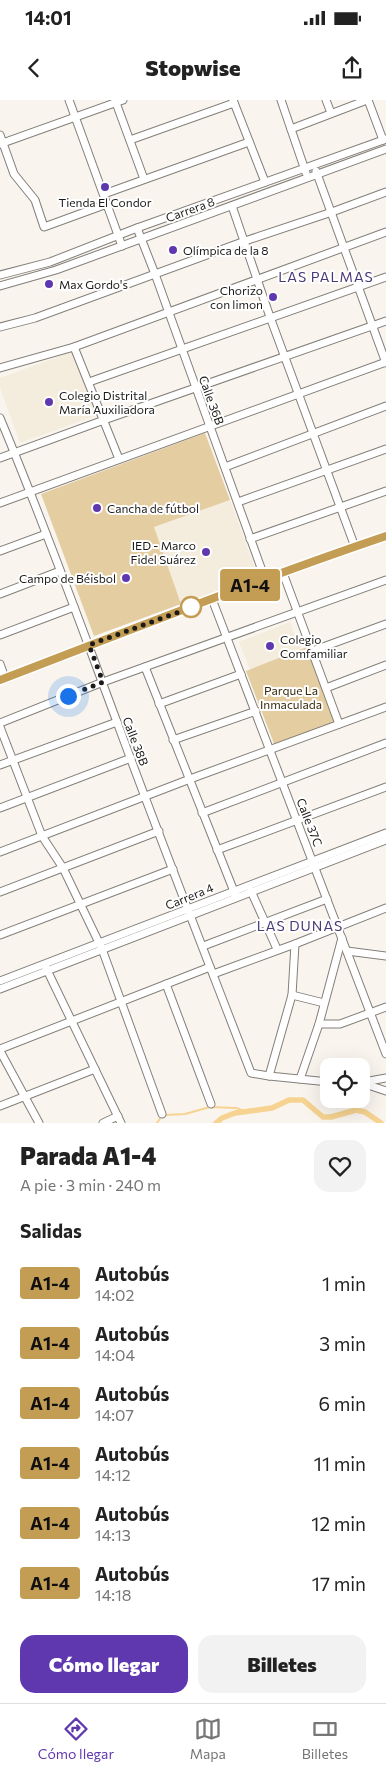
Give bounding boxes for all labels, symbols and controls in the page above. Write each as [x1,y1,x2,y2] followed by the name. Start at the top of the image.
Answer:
[25,6,72,29] text: 14:01
[20,54,48,82] icon: back
[145,54,241,81] text: Stopwise
[338,54,366,82] icon: share
[99,181,111,193] marker: Tienda El Condor
[164,194,216,224] street label: Carrera 8
[58,195,152,209] place label: Tienda El Condor
[183,243,269,257] place label: Olímpica de la 8
[167,244,179,256] marker: Olímpica de la 8
[278,268,374,285] district label: LAS PALMAS
[59,277,128,291] place label: Max Gordo's
[43,278,55,290] marker: Max Gordo's
[210,283,263,311] place label: Chorizo con limon
[267,291,279,303] marker: Chorizo con limon
[197,374,227,427] street label: Calle 36B
[59,388,155,416] place label: Colegio Distrital María Auxiliadora
[43,396,55,408] marker: Colegio Distrital María Auxiliadora
[107,501,199,515] place label: Cancha de fútbol
[91,502,103,514] marker: Cancha de fútbol
[131,538,196,566] place label: IED - Marco Fidel Suárez
[200,546,212,558] marker: IED - Marco Fidel Suárez
[215,569,285,601] line badge: A1-4
[19,571,116,585] place label: Campo de Béisbol
[120,572,132,584] marker: Campo de Béisbol
[230,574,270,596] text: A1-4
[180,596,202,618] unlabelled marker
[280,632,348,660] place label: Colegio Comfamiliar
[264,640,276,652] marker: Colegio Comfamiliar
[260,683,322,711] park label: Parque La Inmaculada
[56,684,81,709] your location
[120,715,152,768] street label: Calle 38B
[294,796,326,848] street label: Calle 37C
[163,880,215,912] street label: Carrera 4
[257,917,343,934] district label: LAS DUNAS
[320,1058,370,1108] map controls
[320,1058,370,1108] button: locate
[314,1140,366,1192] button: heart
[20,1141,156,1170] text: Parada A1-4
[20,1175,161,1194] text: A pie · 3 min · 240 m
[20,1219,82,1242] text: Salidas
[95,1262,169,1285] text: Autobús
[30,1272,70,1294] text: A1-4
[322,1272,366,1295] text: 1 min
[95,1285,134,1304] text: 14:02
[95,1322,169,1345] text: Autobús
[30,1332,70,1354] text: A1-4
[319,1332,366,1355] text: 3 min
[95,1345,135,1364] text: 14:04
[95,1382,169,1405] text: Autobús
[30,1392,70,1414] text: A1-4
[318,1392,366,1415] text: 6 min
[95,1405,134,1424] text: 14:07
[95,1442,169,1465] text: Autobús
[30,1452,70,1474] text: A1-4
[314,1452,366,1475] text: 11 min
[95,1465,131,1484] text: 14:12
[95,1502,169,1525] text: Autobús
[30,1512,70,1534] text: A1-4
[311,1512,366,1535] text: 12 min
[95,1525,131,1544] text: 14:13
[95,1562,169,1585] text: Autobús
[30,1572,70,1594] text: A1-4
[312,1572,366,1595] text: 17 min
[95,1585,132,1604] text: 14:18
[20,1635,188,1693] button: Cómo llegar
[198,1635,366,1693] button: Billetes
[38,1715,114,1762] tab: Cómo llegar
[190,1715,226,1762] tab: Mapa
[302,1715,348,1762] tab: Billetes

